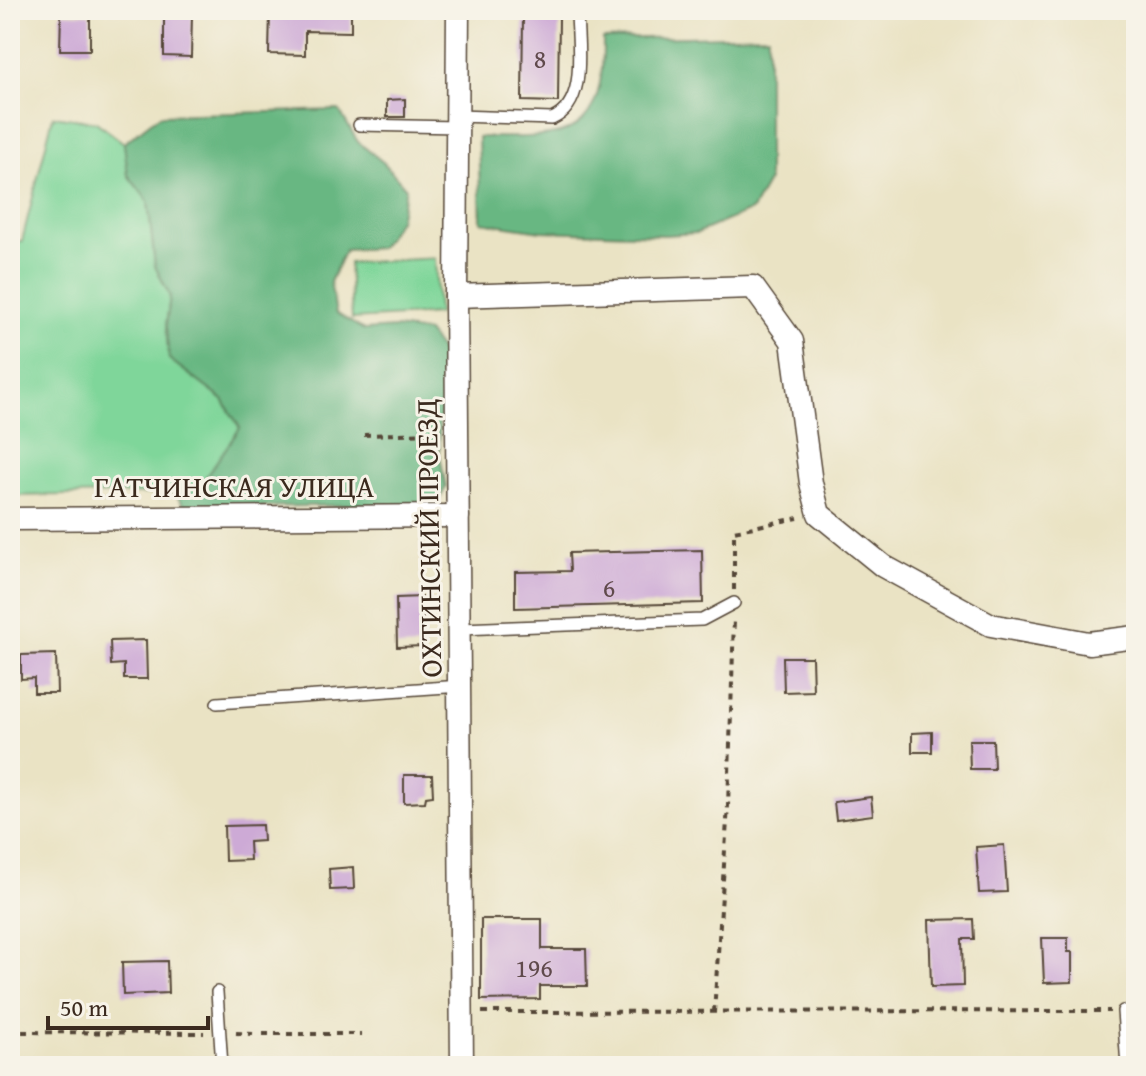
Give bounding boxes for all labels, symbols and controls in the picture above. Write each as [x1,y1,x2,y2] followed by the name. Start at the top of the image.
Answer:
[534,39,546,78] house number: 8
[404,398,452,678] street label: ОХТИНСКИЙ ПРОЕЗД
[94,464,374,508] street label: ГАТЧИНСКАЯ УЛИЦА
[603,568,615,607] house number: 6
[515,948,553,987] house number: 196
[48,980,208,1030] scale bar
[60,990,108,1025] text: 50 m

